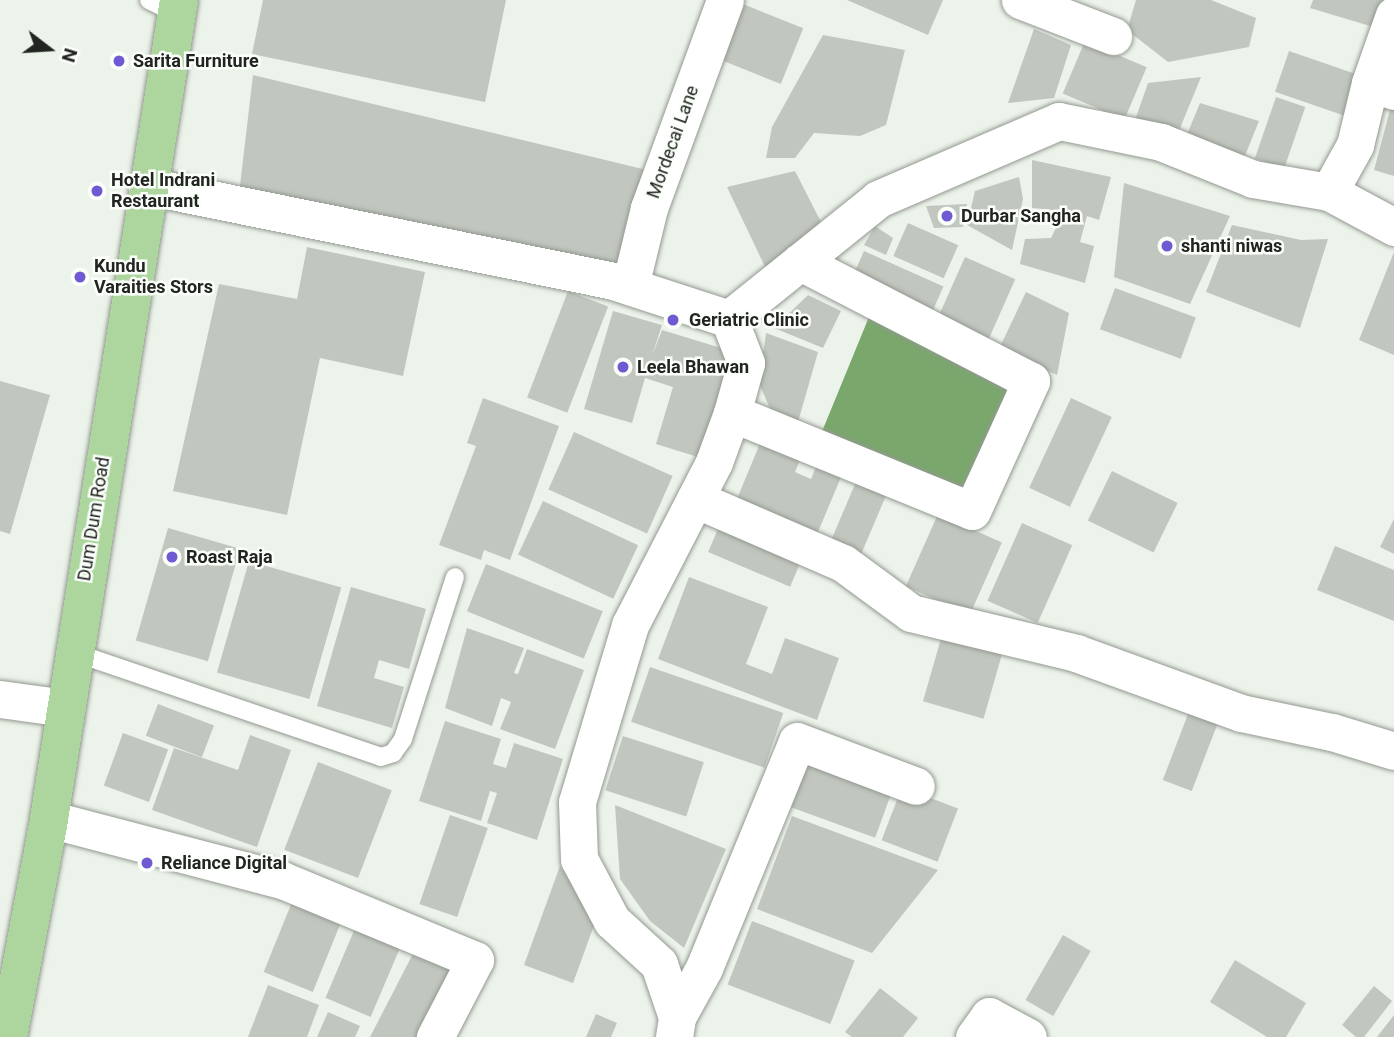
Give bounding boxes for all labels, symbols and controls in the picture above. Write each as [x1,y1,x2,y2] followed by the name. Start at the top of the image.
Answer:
[14,14,84,84] north arrow
[57,46,83,65] text: N
[133,50,259,72] place label: Sarita Furniture
[111,53,127,69] marker: Sarita Furniture
[643,83,703,201] street label: Mordecai Lane
[111,170,215,212] place label: Hotel Indrani Restaurant
[89,183,105,199] marker: Hotel Indrani Restaurant
[961,205,1081,227] place label: Durbar Sangha
[939,208,955,224] marker: Durbar Sangha
[1181,235,1282,257] place label: shanti niwas
[1159,238,1175,254] marker: shanti niwas
[94,256,213,298] place label: Kundu Varaities Stors
[72,269,88,285] marker: Kundu Varaities Stors
[689,309,809,331] place label: Geriatric Clinic
[663,310,683,330] marker: Geriatric Clinic
[637,356,749,378] place label: Leela Bhawan
[615,359,631,375] marker: Leela Bhawan
[74,455,114,583] street label: Dum Dum Road
[186,546,273,568] place label: Roast Raja
[164,549,180,565] marker: Roast Raja
[161,852,287,874] place label: Reliance Digital
[139,855,155,871] marker: Reliance Digital

